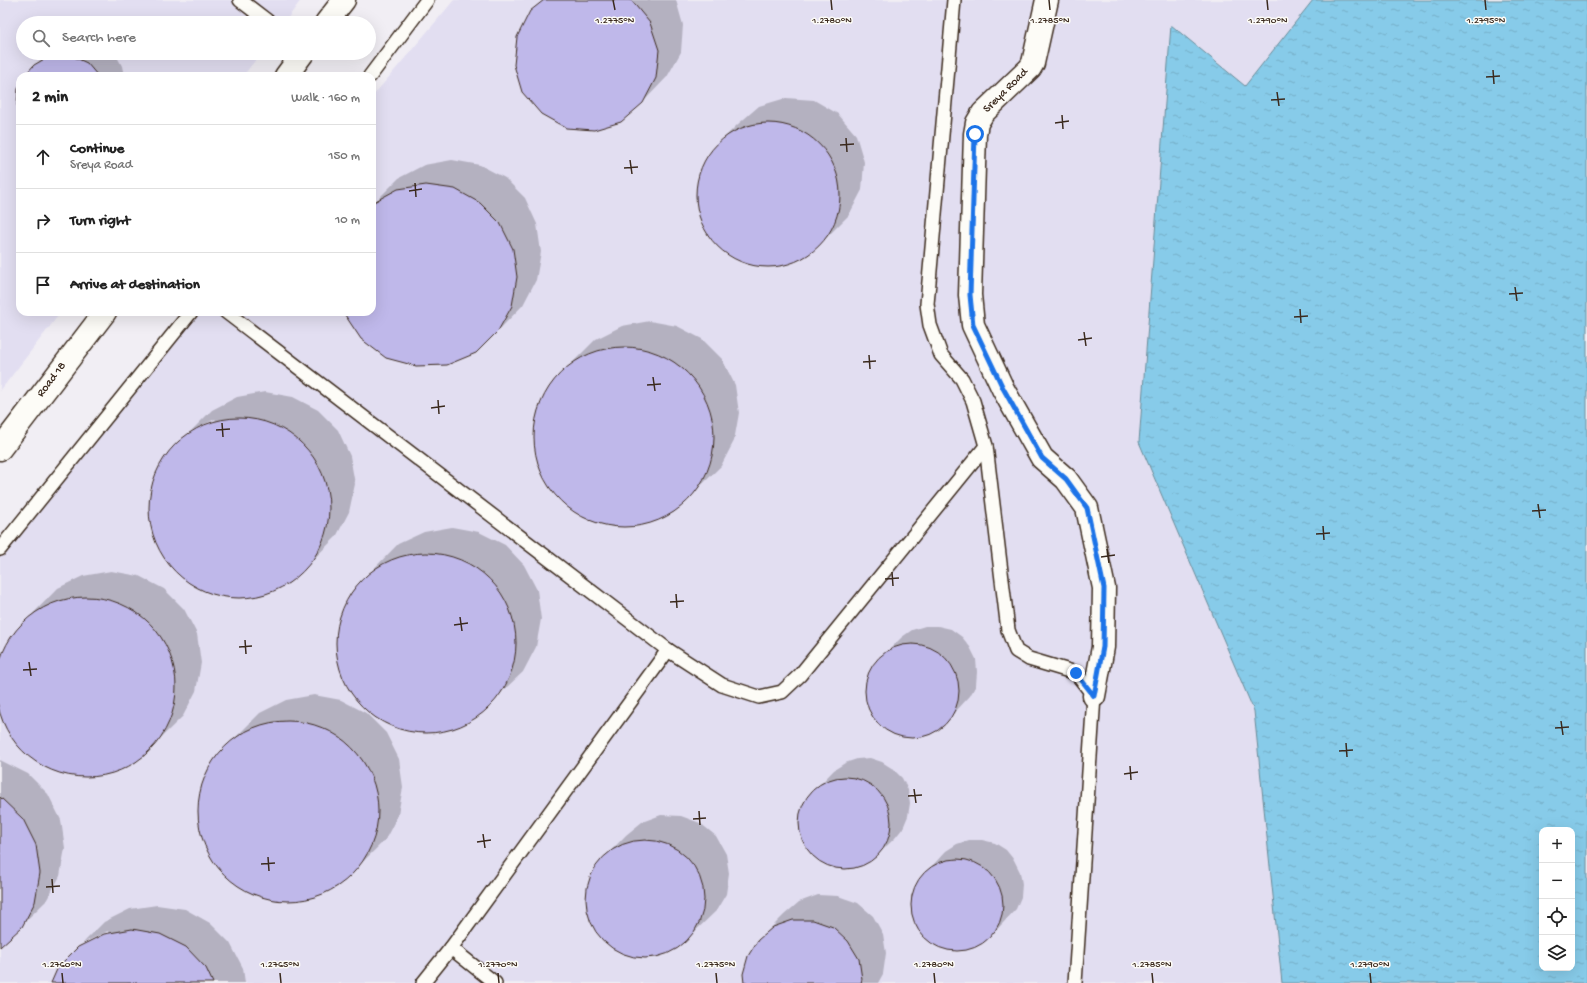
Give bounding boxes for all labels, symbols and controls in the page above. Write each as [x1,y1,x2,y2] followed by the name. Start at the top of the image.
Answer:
[595,15,635,27] text: 1.2775°N
[811,15,852,27] text: 1.2780°N
[1029,15,1070,27] text: 1.2785°N
[1248,15,1288,27] text: 1.2790°N
[1466,15,1506,27] text: 1.2795°N
[16,16,376,60] search box
[30,27,52,49] icon: search
[62,29,136,47] text: Search here
[981,65,1032,116] street label: Sreya Road
[32,88,68,108] text: 2 min
[291,91,360,106] text: Walk · 160 m
[966,125,984,143] route start
[70,140,124,158] text: Continue
[32,146,54,168] icon: ahead
[328,149,360,164] text: 150 m
[70,158,132,173] text: Sreya Road
[32,210,54,232] icon: right
[70,212,130,230] text: Turn right
[335,213,360,228] text: 10 m
[32,274,54,296] icon: arrive
[70,276,200,294] text: Arrive at destination
[34,359,70,400] street label: Road 18
[1067,664,1085,682] route end
[1539,827,1575,971] map controls
[1539,827,1575,863] button: +
[1539,863,1575,899] button: −
[1539,899,1575,935] button: locate
[1539,935,1575,971] button: layers
[41,959,82,971] text: 1.2760°N
[260,959,300,971] text: 1.2765°N
[477,959,518,971] text: 1.2770°N
[696,959,736,971] text: 1.2775°N
[913,959,954,971] text: 1.2780°N
[1131,959,1172,971] text: 1.2785°N
[1350,959,1390,971] text: 1.2790°N

